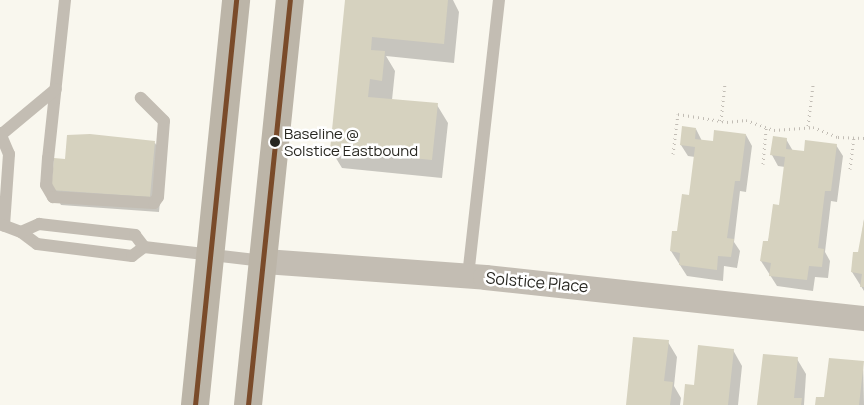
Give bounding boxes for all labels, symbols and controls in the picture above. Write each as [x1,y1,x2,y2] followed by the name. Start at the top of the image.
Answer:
[284,124,418,159] place label: Baseline @ Solstice Eastbound
[270,137,280,147] marker: Baseline @ Solstice Eastbound
[485,268,589,296] street label: Solstice Place

